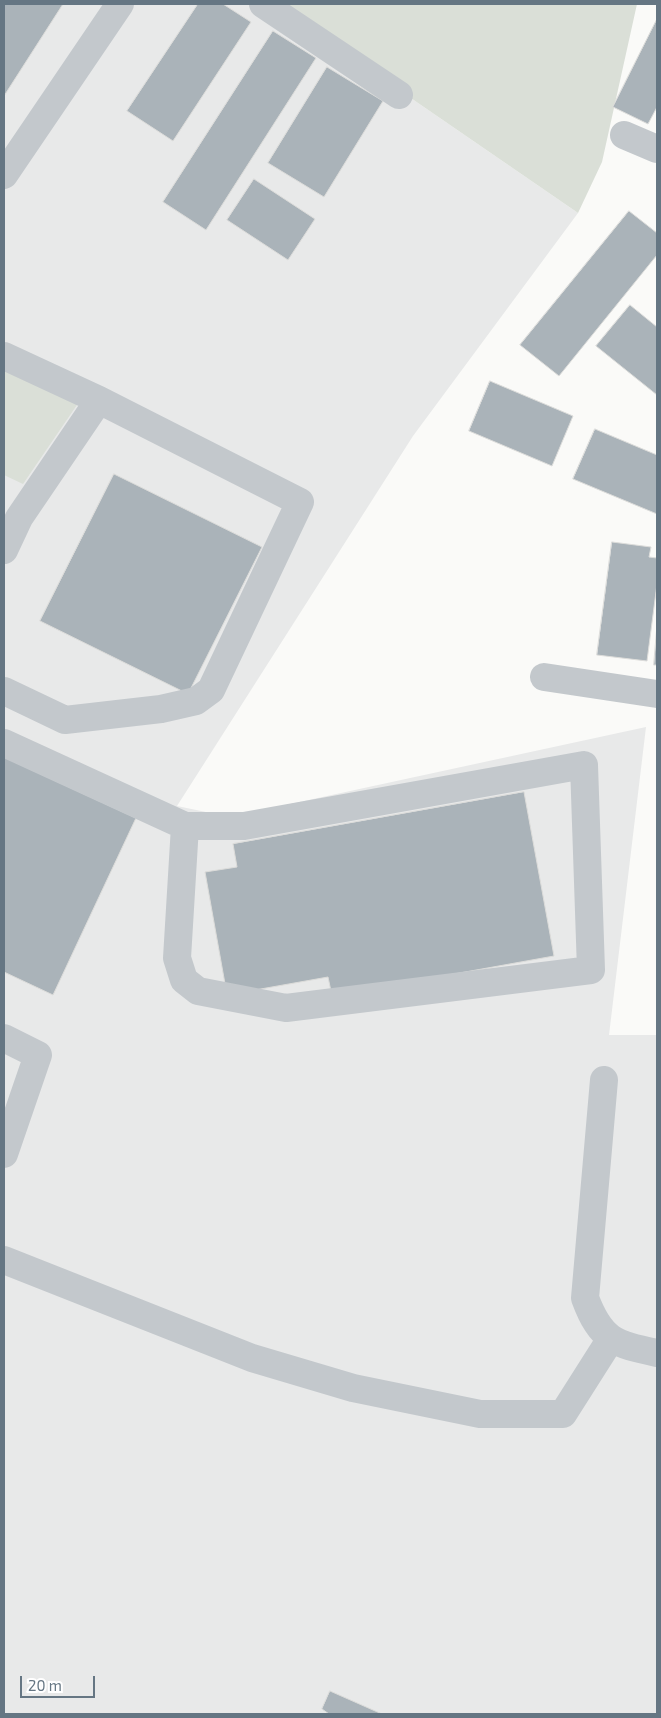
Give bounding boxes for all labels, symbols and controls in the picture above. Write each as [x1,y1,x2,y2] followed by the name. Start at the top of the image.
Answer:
[22,1666,98,1698] scale bar
[28,1676,62,1694] text: 20 m

